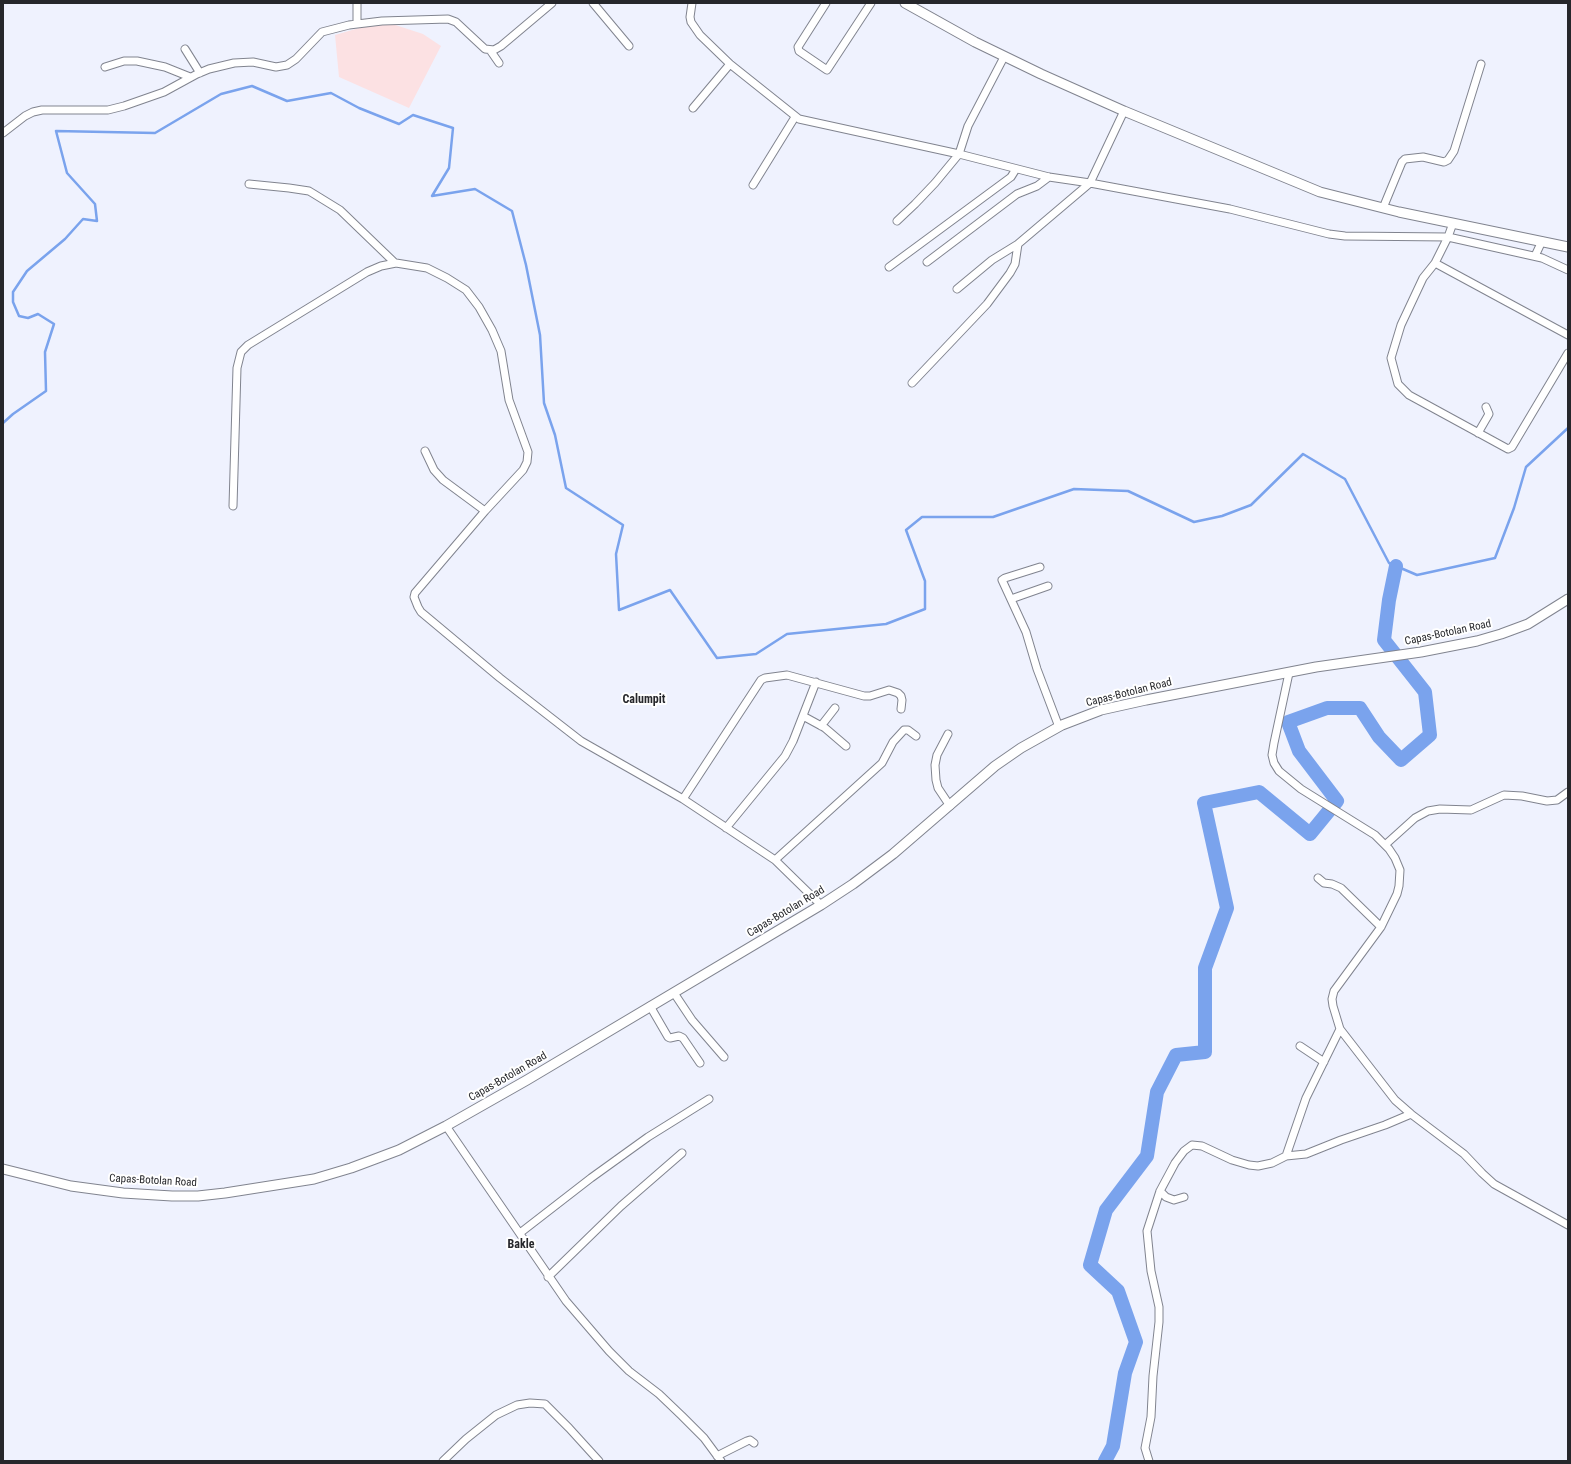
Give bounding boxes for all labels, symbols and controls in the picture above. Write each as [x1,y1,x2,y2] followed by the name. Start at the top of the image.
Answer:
[1404,617,1492,649] street label: Capas-Botolan Road
[1085,676,1173,710] street label: Capas-Botolan Road
[623,693,665,707] district label: Calumpit
[745,884,827,940] street label: Capas-Botolan Road
[467,1049,549,1105] street label: Capas-Botolan Road
[109,1172,197,1190] street label: Capas-Botolan Road
[508,1238,534,1252] district label: Bakle

